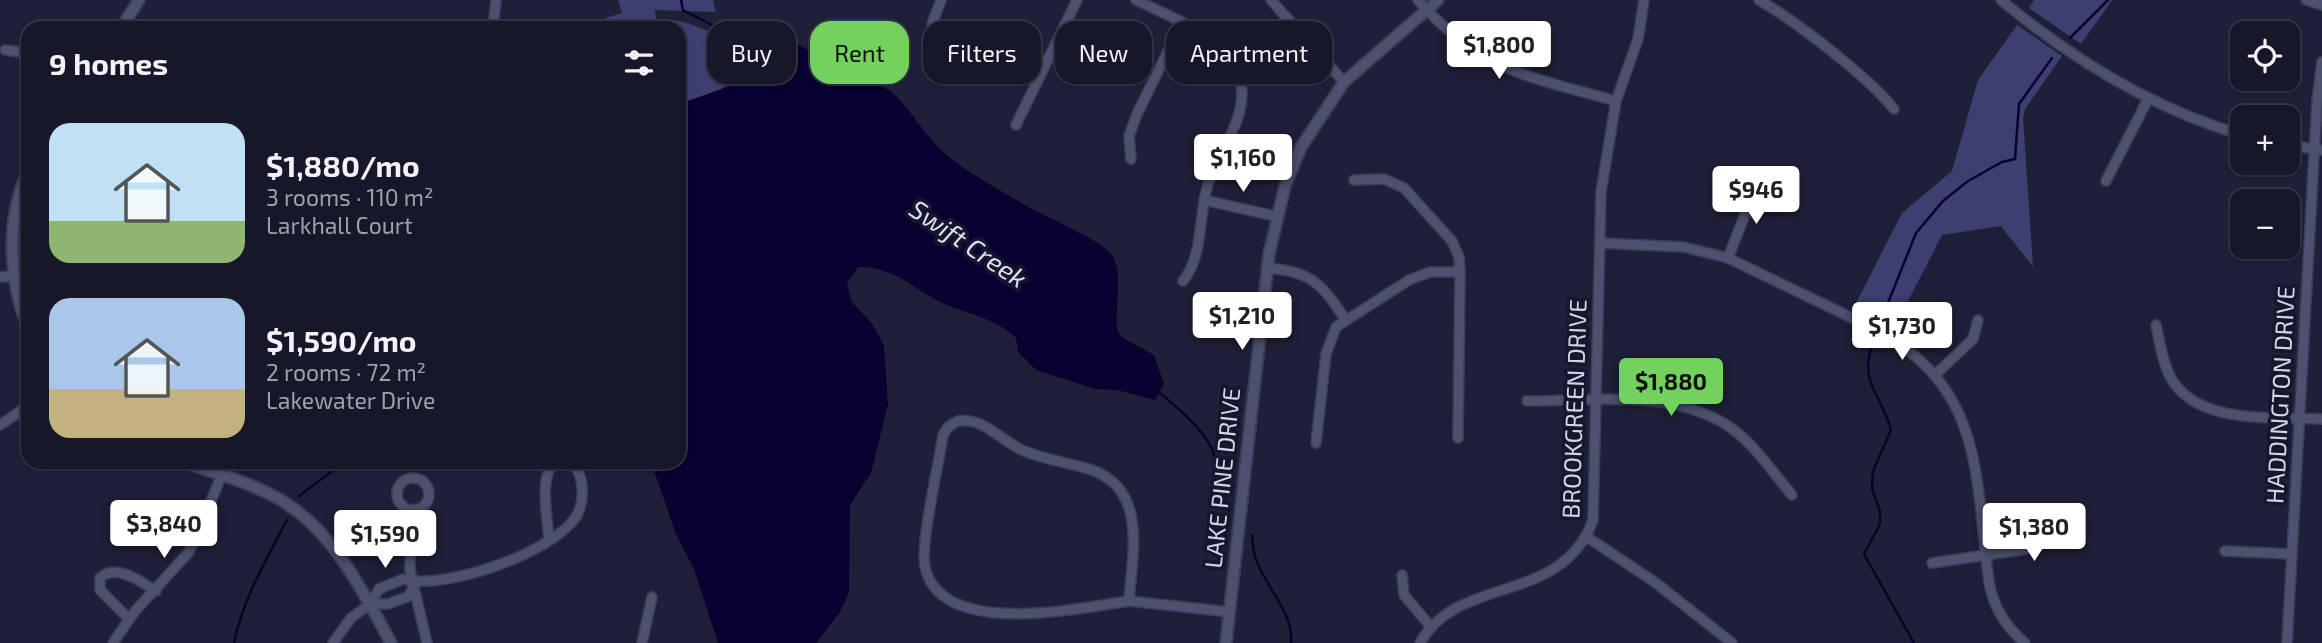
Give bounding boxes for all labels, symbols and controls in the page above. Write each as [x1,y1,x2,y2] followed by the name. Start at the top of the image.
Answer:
[707,21,796,84] chip: Buy
[810,21,909,84] chip: Rent
[923,21,1041,84] chip: Filters
[1055,21,1152,84] chip: New
[1166,21,1332,84] chip: Apartment
[2230,21,2300,259] map controls
[2230,21,2300,91] button: locate
[1442,22,1556,81] pin: $1,800
[1463,30,1535,58] text: $1,800
[620,44,658,82] icon: filters
[49,45,168,81] text: 9 homes
[2230,105,2300,175] button: +
[1186,134,1300,194] pin: $1,160
[1210,143,1276,171] text: $1,160
[266,147,420,183] text: $1,880/mo
[105,151,189,235] icon: home
[1715,166,1797,226] pin: $946
[1728,175,1784,203] text: $946
[266,183,433,211] text: 3 rooms · 110 m²
[2230,189,2300,259] button: −
[904,192,1033,293] water label: Swift Creek
[266,211,413,239] text: Larkhall Court
[2259,285,2300,505] street label: HADDINGTON DRIVE
[1185,292,1299,352] pin: $1,210
[1555,299,1592,519] street label: BROOKGREEN DRIVE
[1209,301,1275,329] text: $1,210
[1845,302,1959,362] pin: $1,730
[1868,311,1936,339] text: $1,730
[266,322,417,358] text: $1,590/mo
[105,326,189,410] icon: home
[266,358,426,386] text: 2 rooms · 72 m²
[1614,358,1728,418] pin: $1,880
[1635,367,1707,395] text: $1,880
[266,386,435,414] text: Lakewater Drive
[1198,386,1245,570] street label: LAKE PINE DRIVE
[107,500,221,560] pin: $3,840
[1977,504,2091,563] pin: $1,380
[126,509,202,537] text: $3,840
[328,510,442,570] pin: $1,590
[1999,512,2069,540] text: $1,380
[350,519,420,547] text: $1,590

